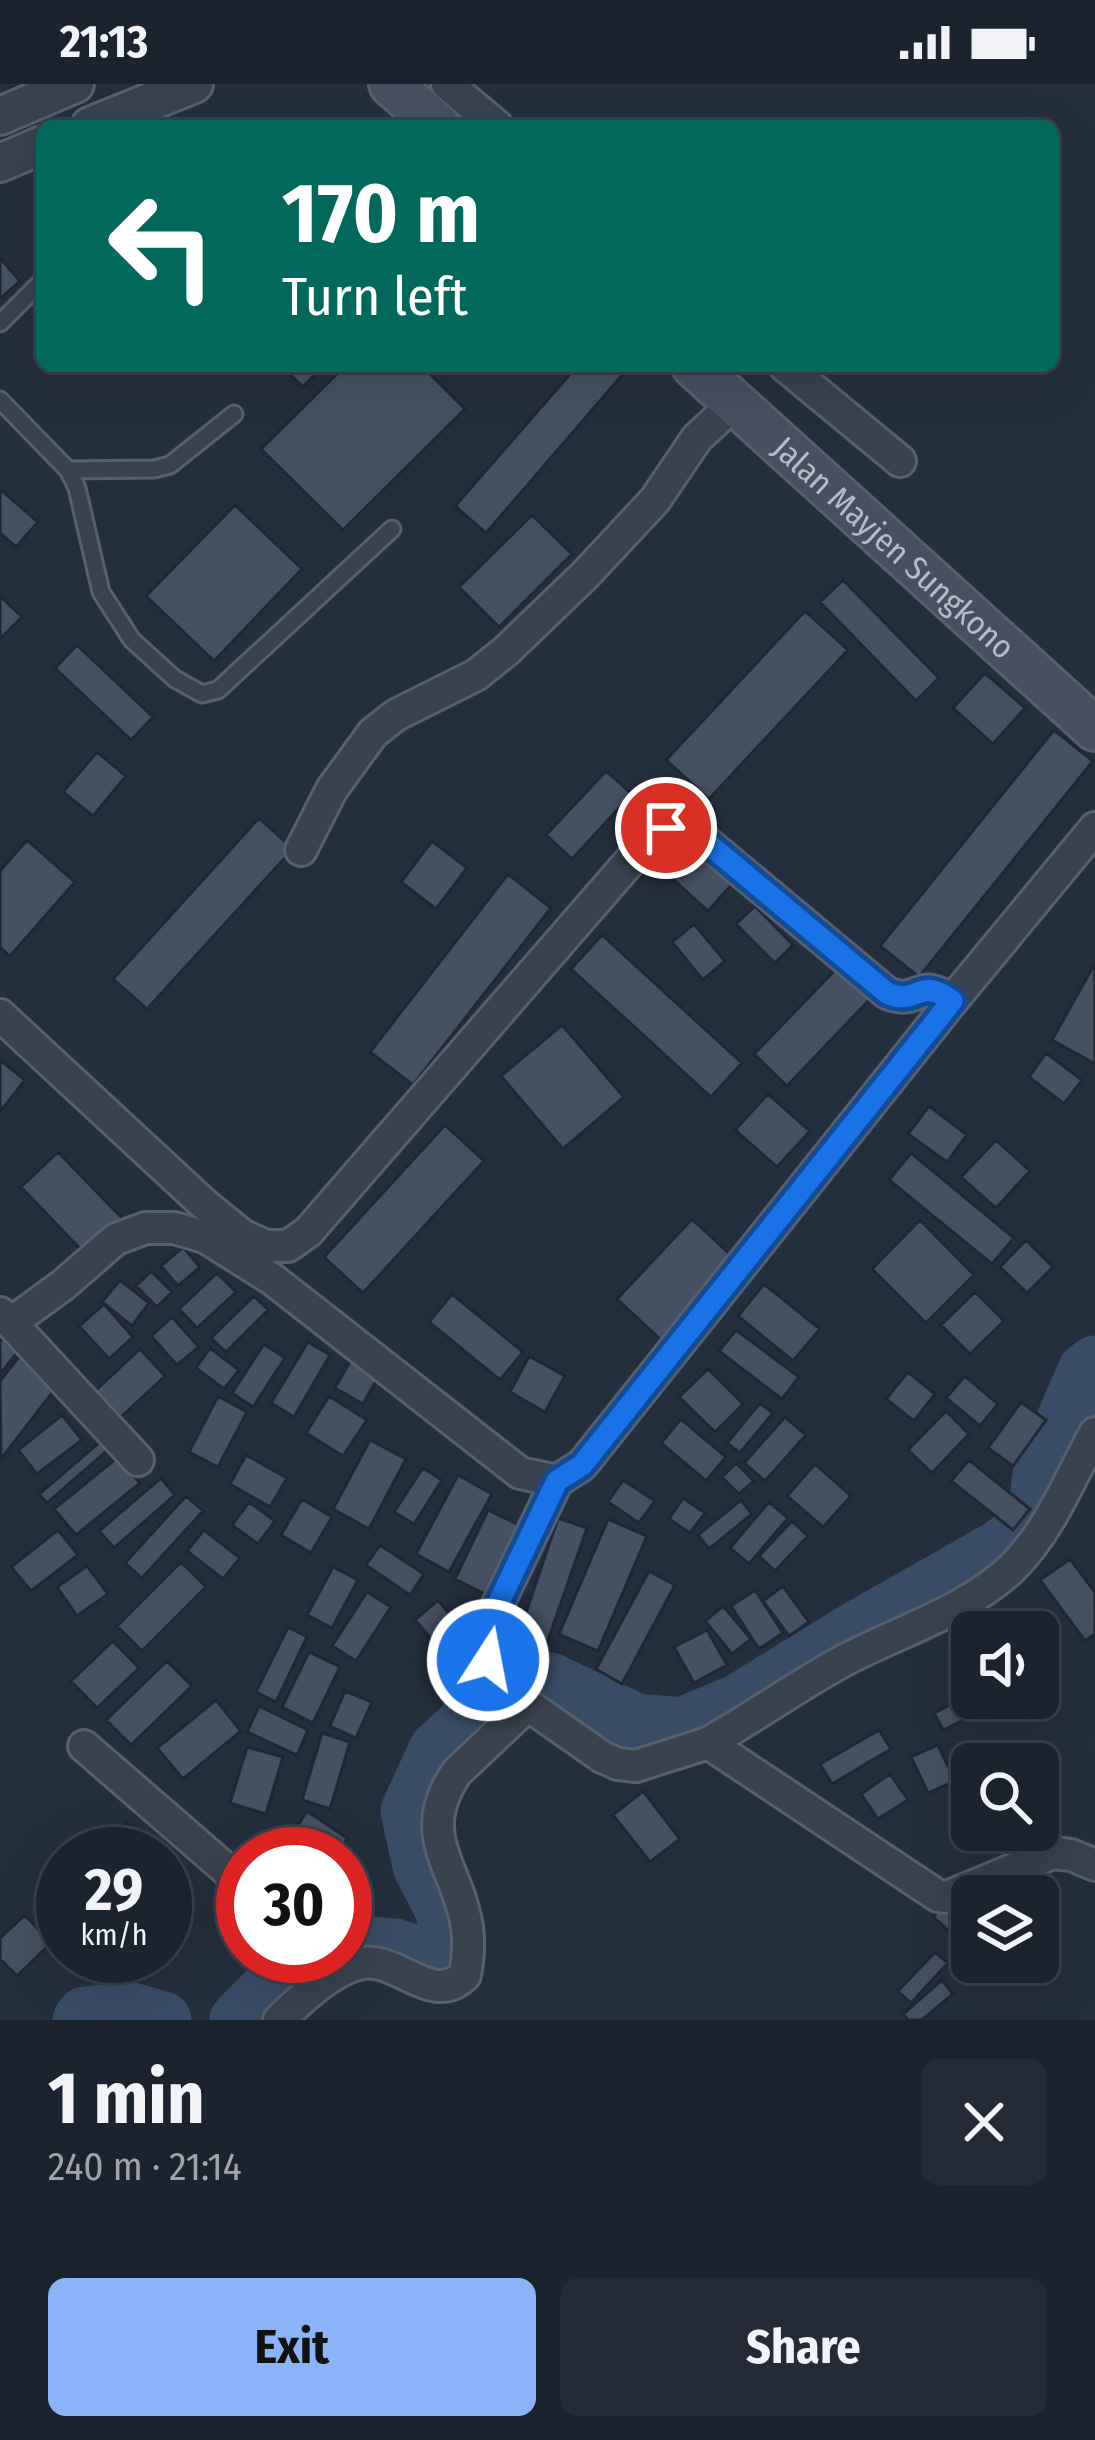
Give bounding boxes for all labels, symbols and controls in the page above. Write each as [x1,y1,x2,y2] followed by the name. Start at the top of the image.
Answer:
[60,15,148,69] text: 21:13
[282,163,480,264] text: 170 m
[84,168,240,324] icon: left
[282,265,468,329] text: Turn left
[764,428,1023,668] street label: Jalan Mayjen Sungkono
[615,777,717,879] pin
[633,795,699,861] icon: arrive
[425,1597,551,1723] position arrow
[951,1611,1059,1983] map controls
[951,1611,1059,1719] button: sound
[951,1743,1059,1851] button: search
[216,1827,372,1983] speed limit sign: 30
[85,1854,143,1926] text: 29
[951,1875,1059,1983] button: layers
[81,1917,147,1953] text: km/h
[48,2056,205,2142] text: 1 min
[921,2059,1047,2185] button: close
[48,2144,242,2190] text: 240 m · 21:14
[48,2278,536,2416] button: Exit
[560,2278,1047,2416] button: Share

